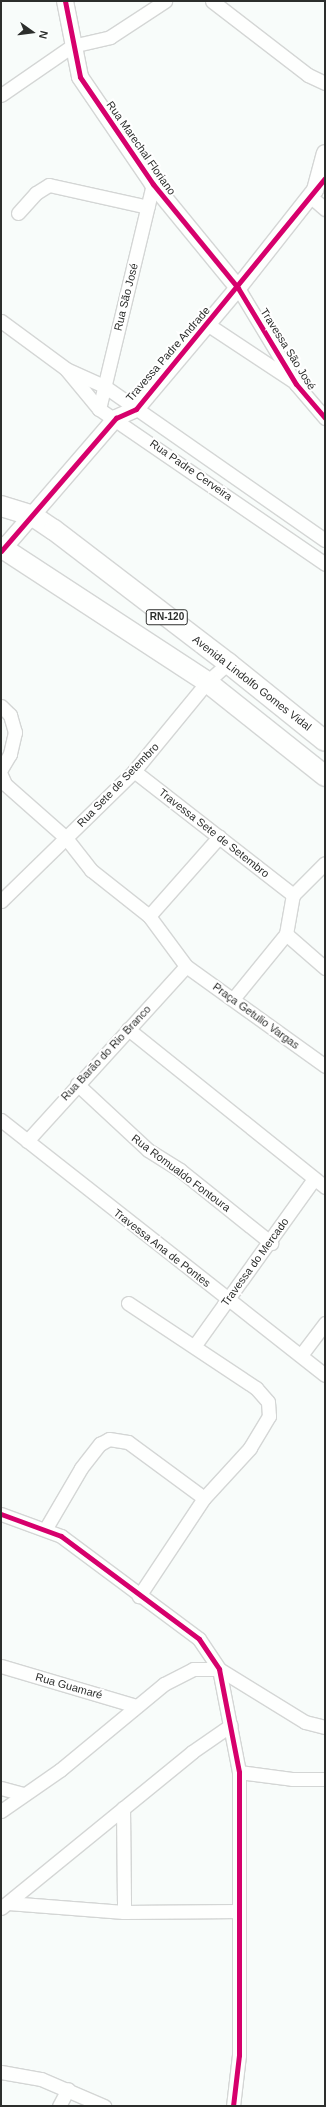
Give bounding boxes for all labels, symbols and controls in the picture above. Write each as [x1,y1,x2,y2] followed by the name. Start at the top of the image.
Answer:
[12,12,52,52] north arrow
[37,30,50,40] text: N
[104,99,178,197] street label: Rua Marechal Floriano
[111,262,141,332] street label: Rua São José
[123,304,213,404] street label: Travessa Padre Andrade
[258,306,318,392] street label: Travessa São José
[147,437,235,503] street label: Rua Padre Cerveira
[145,609,189,625] road number: RN-120
[190,633,314,733] street label: Avenida Lindolfo Gomes Vidal
[74,740,162,830] street label: Rua Sete de Setembro
[156,786,272,880] street label: Travessa Sete de Setembro
[210,980,302,1052] street label: Praça Getulio Vargas
[58,1003,154,1103] street label: Rua Barão do Rio Branco
[129,1131,233,1215] street label: Rua Romualdo Fontoura
[111,1206,213,1290] street label: Travessa Ana de Pontes
[219,1215,291,1309] street label: Travessa do Mercado
[34,1670,104,1702] street label: Rua Guamaré

